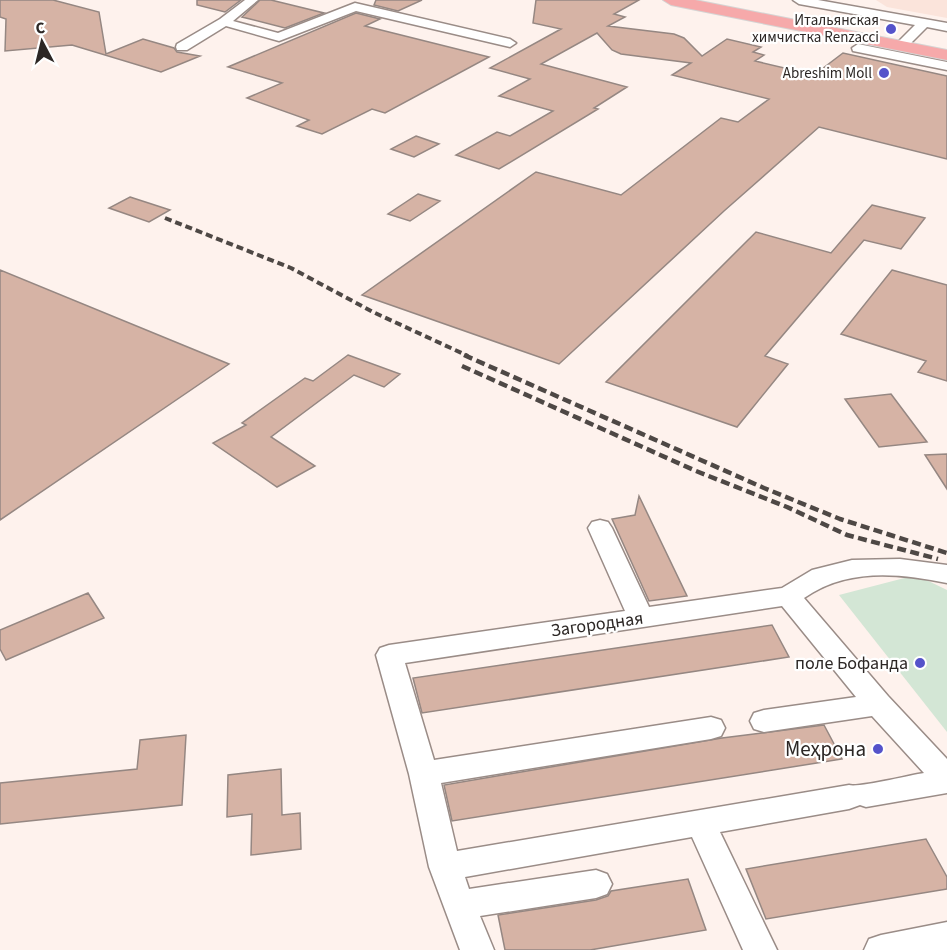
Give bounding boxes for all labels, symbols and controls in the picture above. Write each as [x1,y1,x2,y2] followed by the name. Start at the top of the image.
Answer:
[752,10,879,48] place label: Итальянская химчистка Renzacci
[12,12,72,72] north arrow
[34,17,46,40] text: С
[884,22,898,36] marker: Итальянская химчистка Renzacci
[783,63,872,84] place label: Abreshim Moll
[877,66,891,80] marker: Abreshim Moll
[549,606,645,643] street label: Загородная
[795,651,908,676] place label: поле Бофанда
[913,656,927,670] marker: поле Бофанда
[785,734,866,764] place label: Меҳрона
[871,742,885,756] marker: Меҳрона

